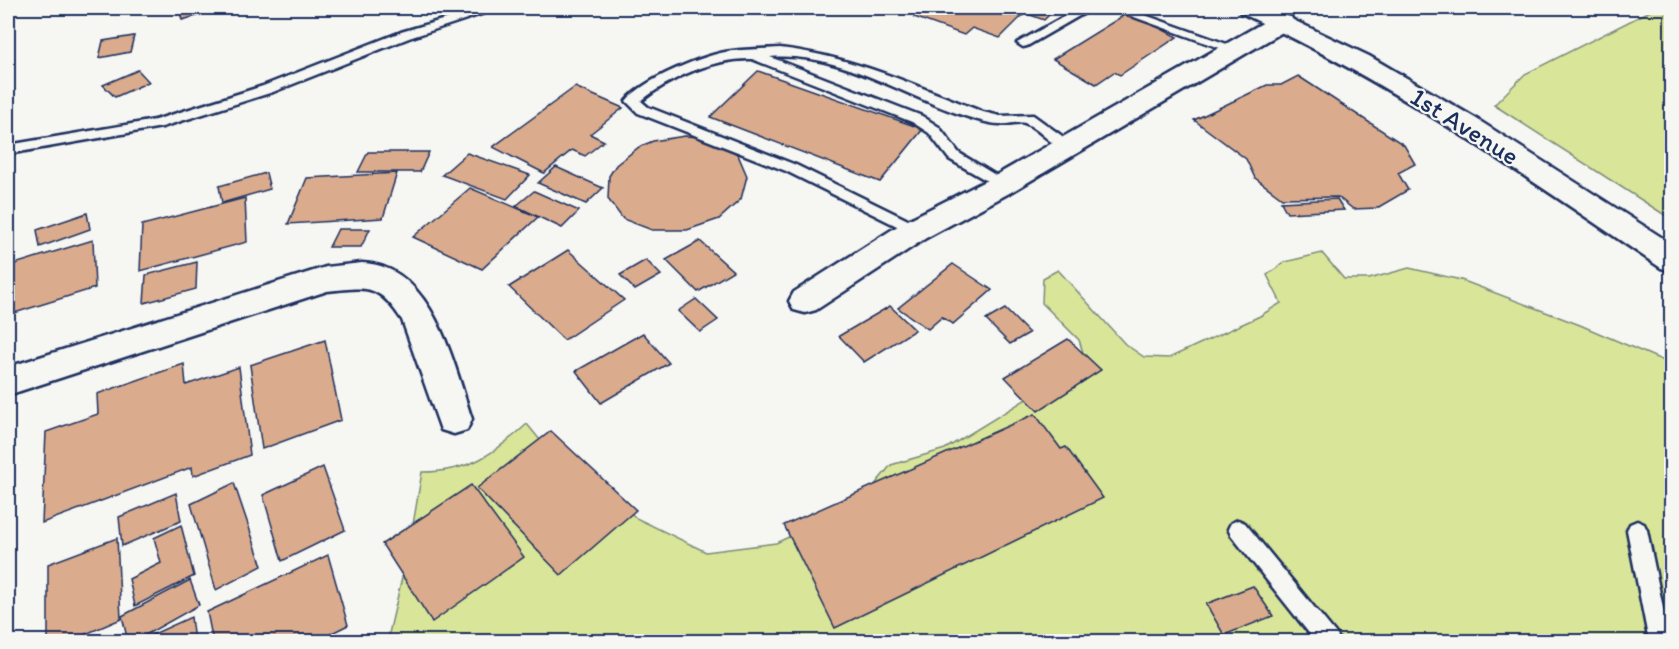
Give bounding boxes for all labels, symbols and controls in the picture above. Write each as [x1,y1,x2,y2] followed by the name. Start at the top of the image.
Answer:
[1405,80,1525,172] street label: 1st Avenue

